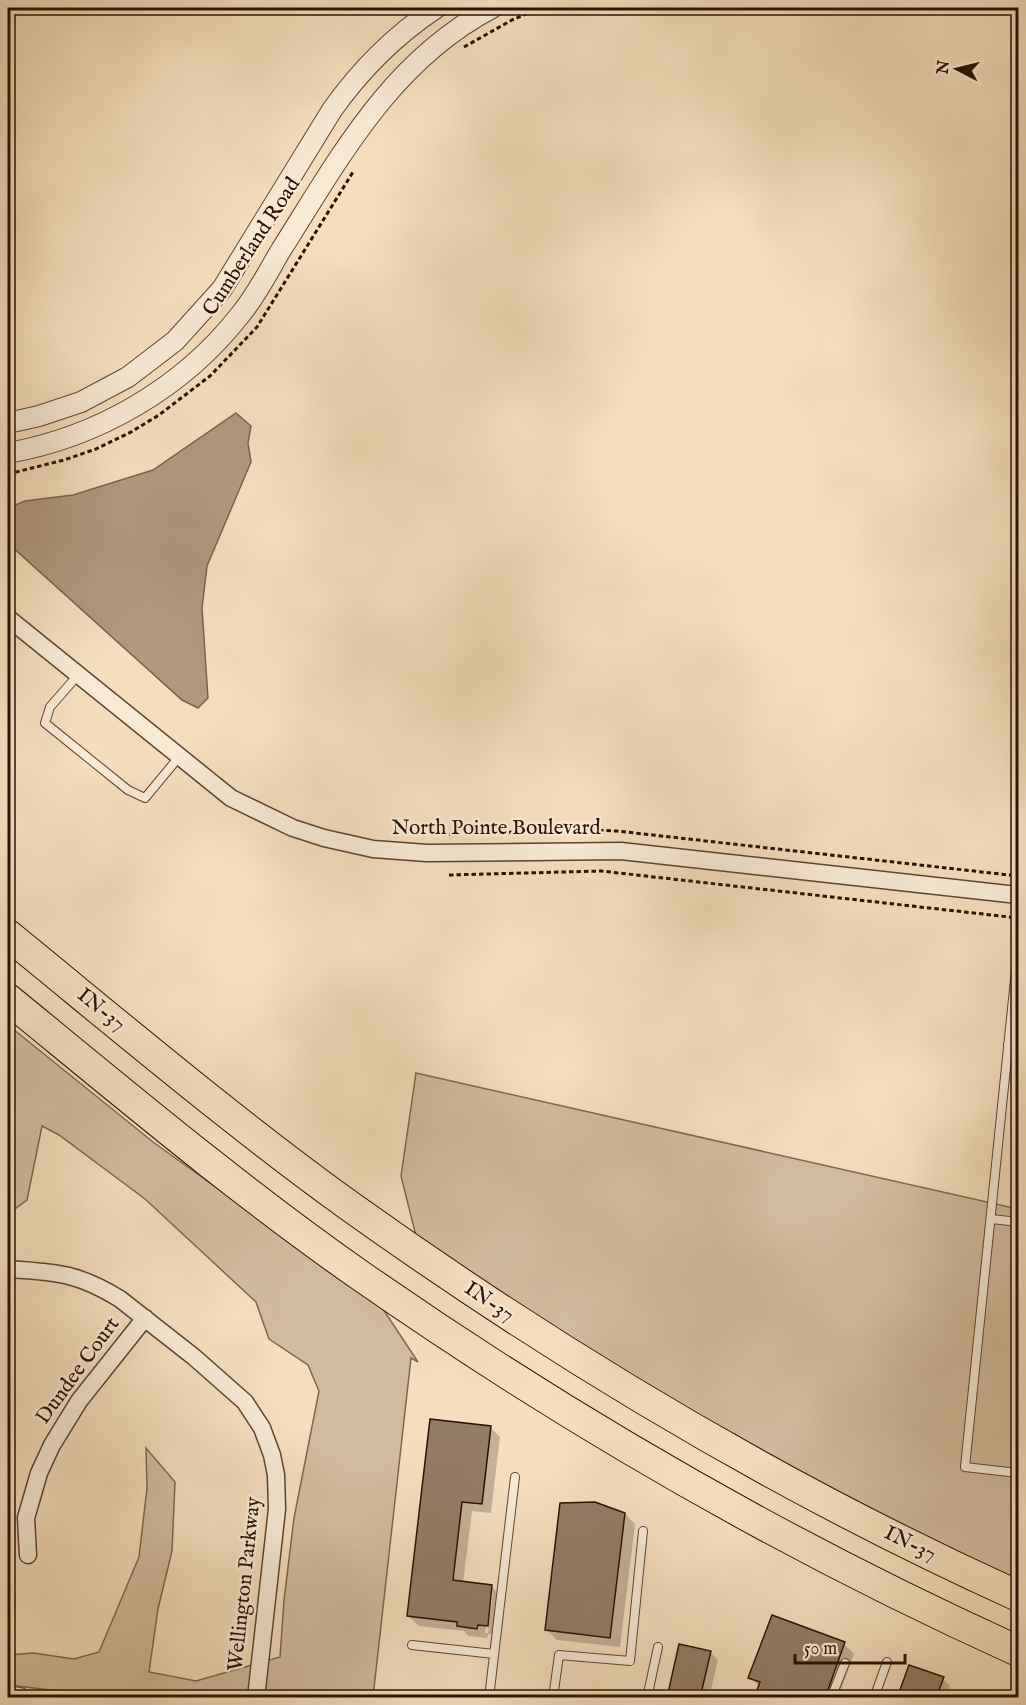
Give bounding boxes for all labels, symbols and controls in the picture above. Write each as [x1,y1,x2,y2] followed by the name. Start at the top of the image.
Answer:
[927,39,987,99] north arrow
[933,59,955,76] text: N
[197,172,307,321] street label: Cumberland Road
[391,815,601,842] street label: North Pointe Boulevard
[71,982,131,1038] street label: IN-37
[459,1276,519,1328] street label: IN-37
[30,1312,126,1430] street label: Dundee Court
[222,1495,268,1673] street label: Wellington Parkway
[880,1520,940,1568] street label: IN-37
[795,1627,904,1665] scale bar
[804,1638,837,1661] text: 50 m

